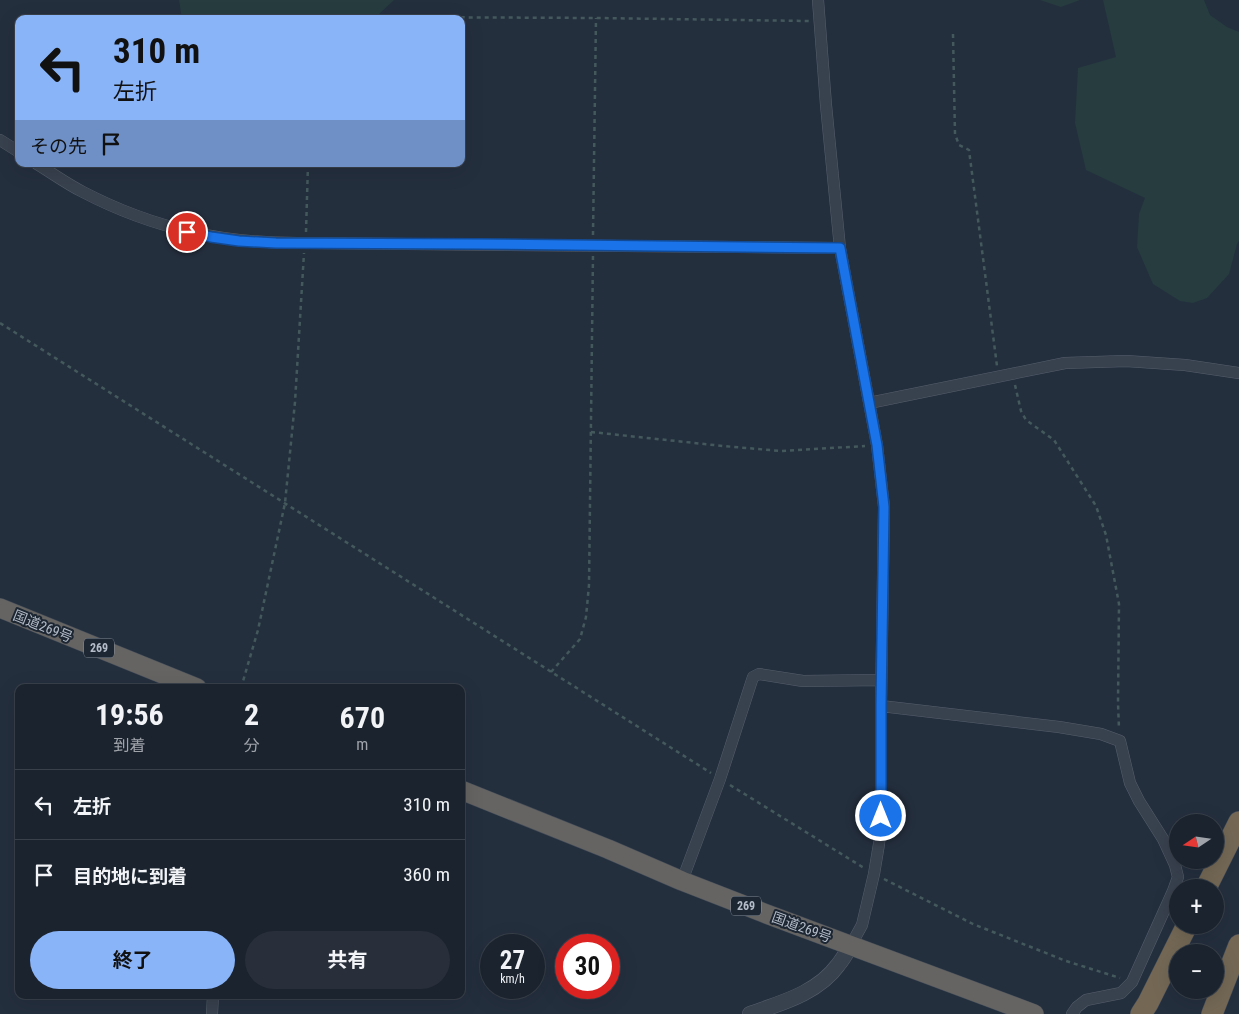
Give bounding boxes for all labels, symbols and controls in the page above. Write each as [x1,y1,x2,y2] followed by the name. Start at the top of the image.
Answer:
[113,31,200,72] text: 310 m
[30,35,95,100] icon: left
[113,79,157,104] text: 左折
[97,130,125,158] icon: arrive
[30,135,87,158] text: その先
[166,211,208,253] pin
[173,218,201,246] icon: arrive
[11,607,75,645] street label: 国道269号
[84,638,114,658] road number: 269
[95,697,164,732] text: 19:56
[244,697,259,732] text: 2
[340,700,385,735] text: 670
[356,735,368,754] text: m
[113,736,145,755] text: 到着
[244,736,260,755] text: 分
[854,789,906,841] position arrow
[30,791,58,819] icon: left
[403,793,450,816] text: 310 m
[73,795,111,818] text: 左折
[1169,814,1224,869] north arrow
[1169,814,1224,999] map controls
[30,861,58,889] icon: arrive
[403,863,450,886] text: 360 m
[73,865,187,888] text: 目的地に到着
[1169,879,1224,934] button: +
[731,896,761,916] road number: 269
[770,909,834,945] street label: 国道269号
[30,931,235,989] button: 終了
[245,931,450,989] button: 共有
[555,934,620,999] speed limit sign: 30
[1169,944,1224,999] button: −
[500,946,525,975] text: 27
[500,972,525,986] text: km/h

